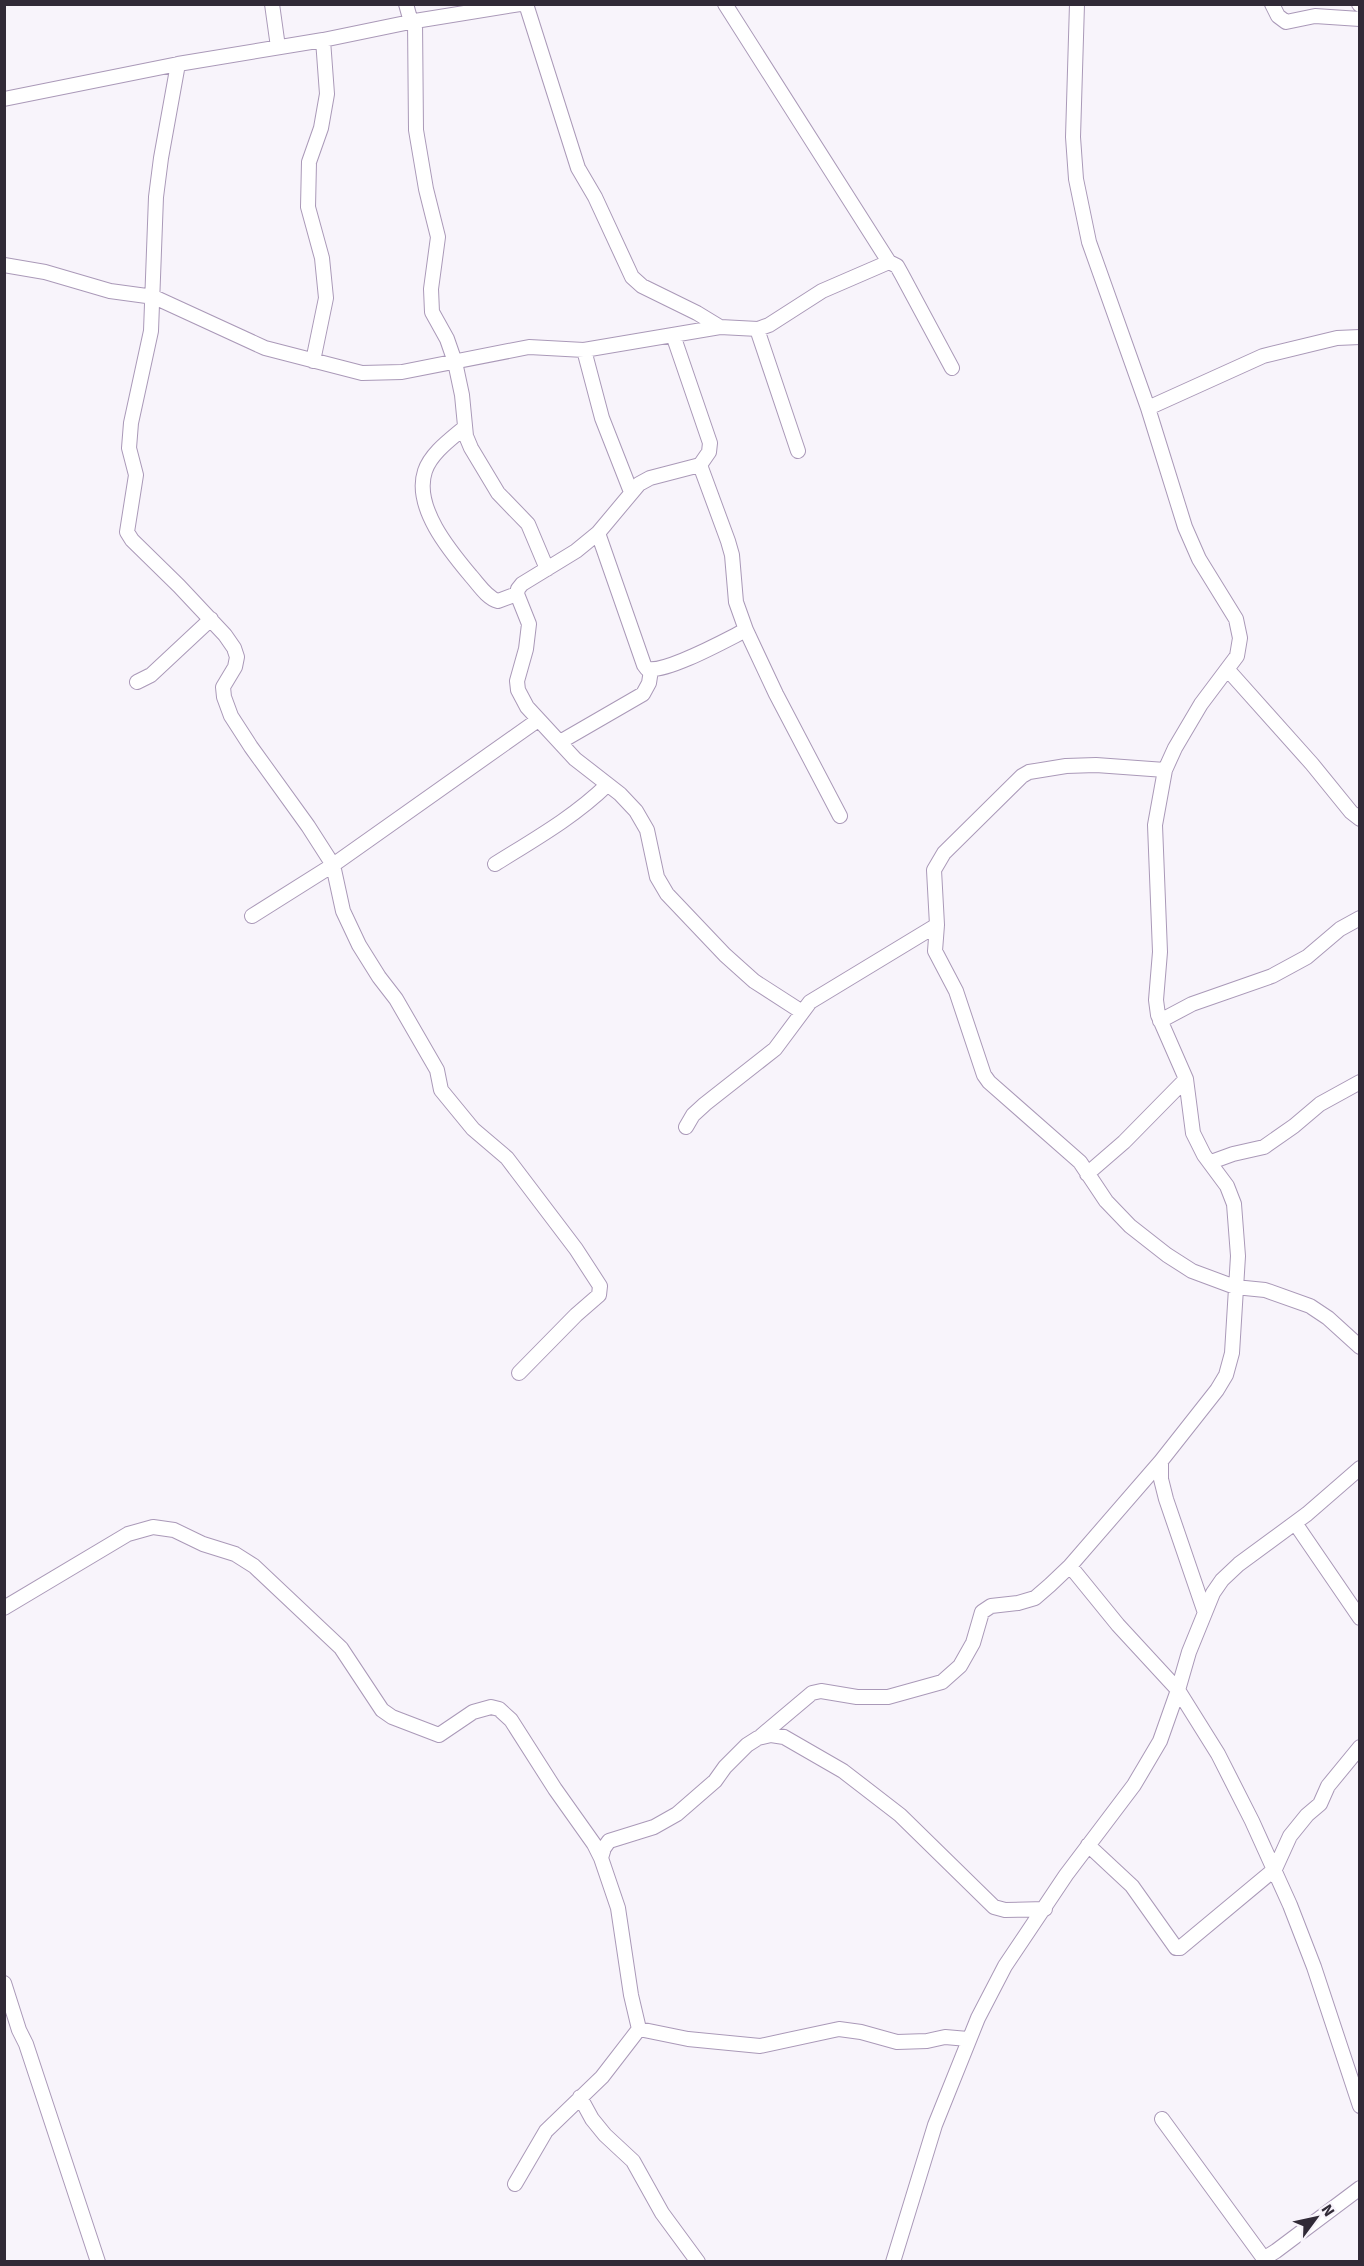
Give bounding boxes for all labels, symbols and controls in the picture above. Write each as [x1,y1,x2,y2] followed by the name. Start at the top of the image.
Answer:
[1286,2188,1346,2248] north arrow
[1316,2200,1340,2221] text: N

